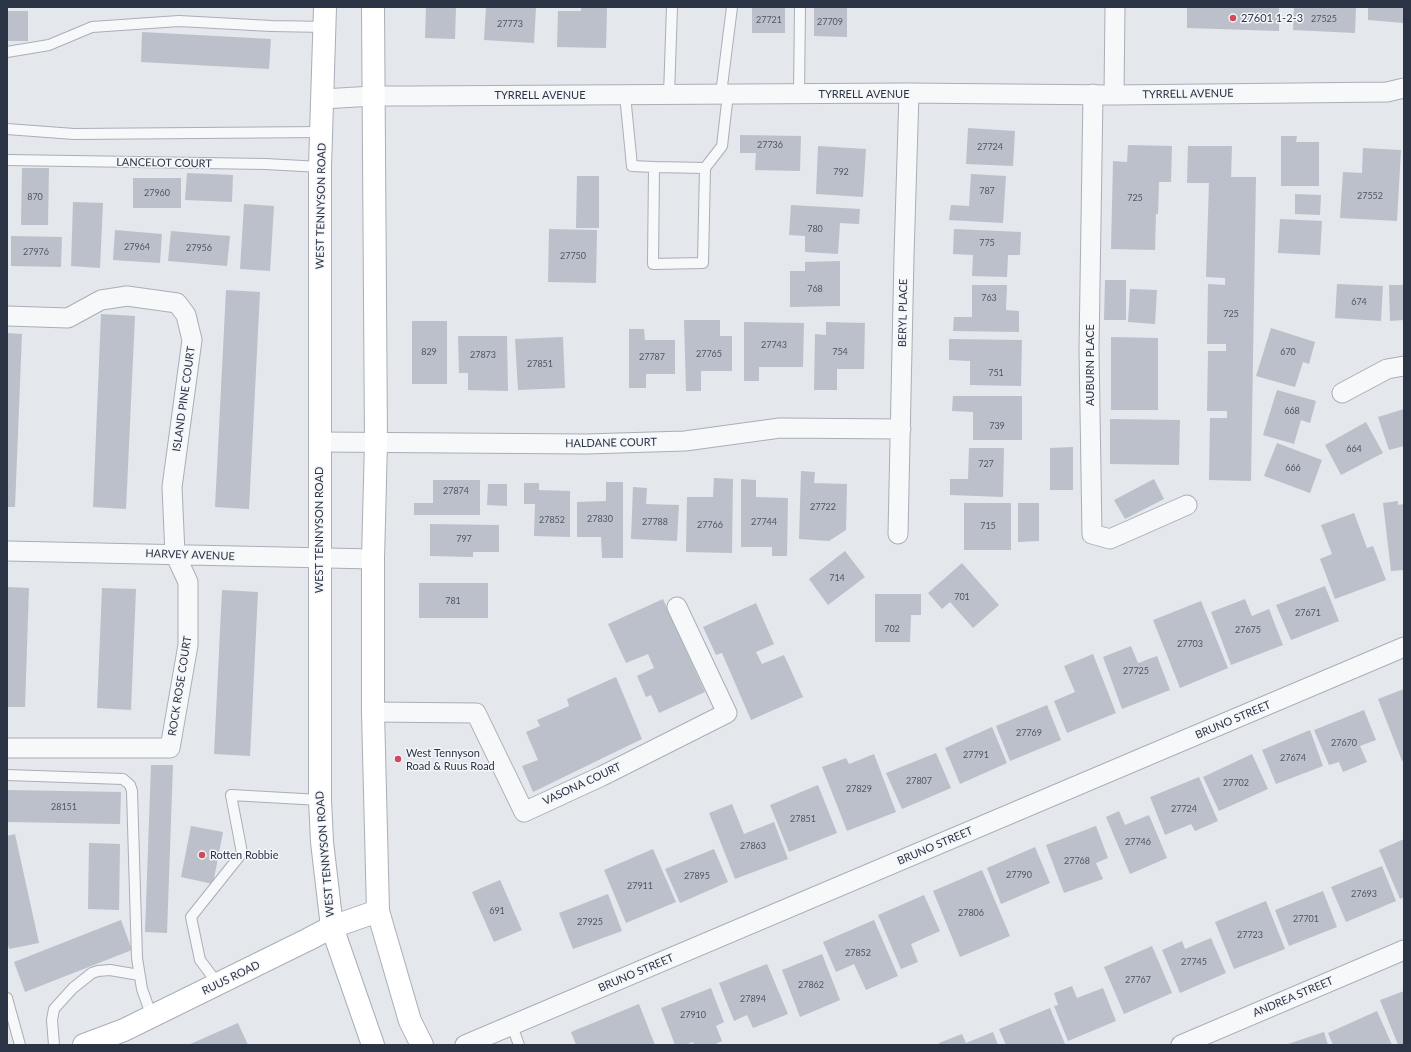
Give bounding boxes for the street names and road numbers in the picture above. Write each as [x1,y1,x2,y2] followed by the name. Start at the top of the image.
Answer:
[818,87,910,101] street label: TYRRELL AVENUE
[1142,87,1234,101] street label: TYRRELL AVENUE
[494,88,586,102] street label: TYRRELL AVENUE
[313,143,329,269] street label: WEST TENNYSON ROAD
[116,156,212,170] street label: LANCELOT COURT
[896,279,910,347] street label: BERYL PLACE
[1083,324,1097,406] street label: AUBURN PLACE
[170,346,198,452] street label: ISLAND PINE COURT
[565,436,657,450] street label: HALDANE COURT
[312,467,326,593] street label: WEST TENNYSON ROAD
[145,547,235,563] street label: HARVEY AVENUE
[166,635,194,737] street label: ROCK ROSE COURT
[1193,698,1273,742] street label: BRUNO STREET
[541,760,623,808] street label: VASONA COURT
[313,790,337,918] street label: WEST TENNYSON ROAD
[895,824,975,868] street label: BRUNO STREET
[596,951,676,995] street label: BRUNO STREET
[200,958,262,998] street label: RUUS ROAD
[1251,974,1335,1020] street label: ANDREA STREET

